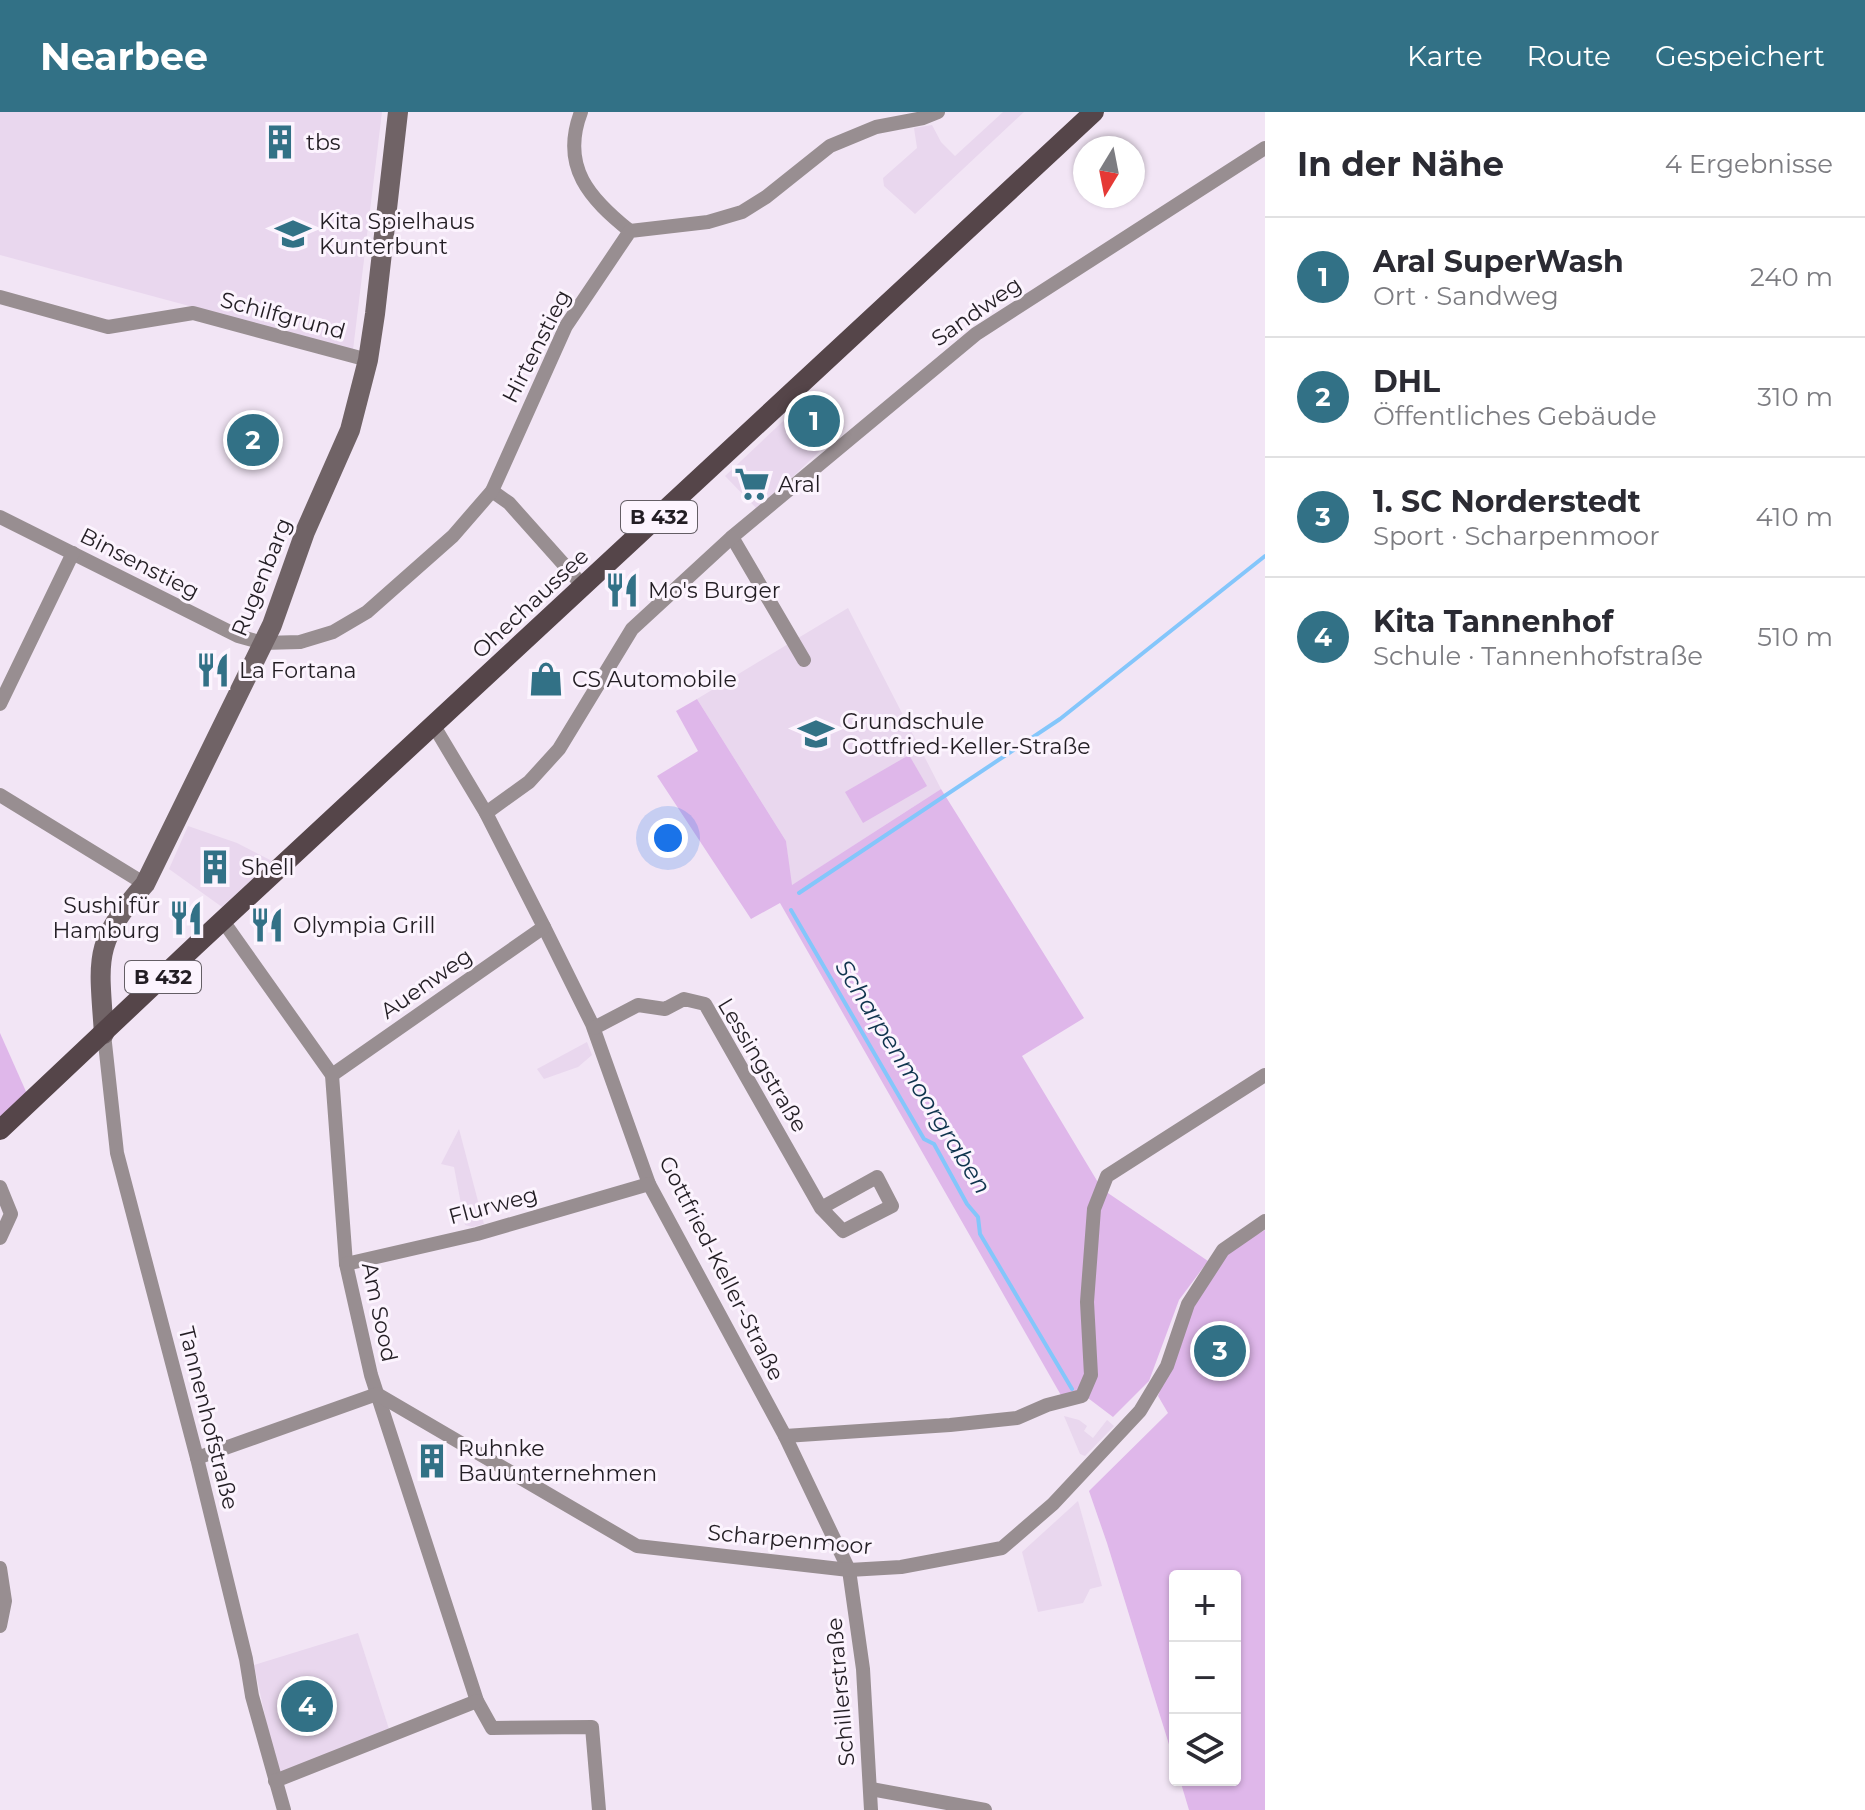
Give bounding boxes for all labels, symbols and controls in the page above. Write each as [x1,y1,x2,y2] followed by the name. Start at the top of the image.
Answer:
[40,33,208,80] text: Nearbee
[1407,39,1483,73] text: Karte
[1527,39,1611,73] text: Route
[1655,39,1825,73] text: Gespeichert
[261,123,299,161] building icon: tbs
[306,129,341,156] place label: tbs
[1073,136,1145,208] north arrow
[1297,143,1504,185] text: In der Nähe
[1665,148,1833,180] text: 4 Ergebnisse
[319,208,475,260] place label: Kita Spielhaus Kunterbunt
[274,215,312,253] school or university icon: Kita Spielhaus Kunterbunt
[1373,243,1624,280] text: Aral SuperWash
[1318,261,1328,293] text: 1
[1750,261,1833,293] text: 240 m
[926,271,1026,352] street label: Sandweg
[1373,280,1559,312] text: Ort · Sandweg
[496,285,577,407] street label: Hirtenstieg
[217,286,348,345] street label: Schilfgrund
[1373,363,1440,400] text: DHL
[1315,381,1331,413] text: 2
[1757,381,1833,413] text: 310 m
[788,391,840,451] pin: 1
[1373,400,1657,432] text: Öffentliches Gebäude
[227,410,279,470] pin: 2
[733,465,771,503] supermarket icon: Aral
[778,471,821,498] place label: Aral
[1373,483,1641,520] text: 1. SC Norderstedt
[621,501,697,533] road number: B 432
[1315,501,1331,533] text: 3
[1755,501,1833,533] text: 410 m
[225,514,297,640] street label: Rugenbarg
[1373,520,1660,552] text: Sport · Scharpenmoor
[76,522,204,605] street label: Binsenstieg
[466,543,594,664] street label: Ohechaussee
[603,571,641,609] restaurant icon: Mo's Burger
[648,577,781,604] place label: Mo's Burger
[1373,603,1613,640] text: Kita Tannenhof
[1314,621,1332,653] text: 4
[1757,621,1833,653] text: 510 m
[1373,640,1703,672] text: Schule · Tannenhofstraße
[194,651,232,689] restaurant icon: La Fortana
[239,657,357,684] place label: La Fortana
[527,660,565,698] shop icon: CS Automobile
[572,666,737,693] place label: CS Automobile
[842,708,1090,760] place label: Grundschule Gottfried-Keller-Straße
[797,715,835,753] school or university icon: Grundschule Gottfried-Keller-Straße
[648,818,688,858] your location
[196,848,234,886] building icon: Shell
[241,854,295,881] place label: Shell
[52,892,160,944] place label: Sushi für Hamburg
[167,899,205,937] restaurant icon: Sushi für Hamburg
[248,906,286,944] restaurant icon: Olympia Grill
[293,912,436,939] place label: Olympia Grill
[375,942,477,1025] street label: Auenweg
[829,954,998,1199] water label: Scharpenmoorgraben
[125,961,201,993] road number: B 432
[712,993,813,1137] street label: Lessingstraße
[653,1151,790,1385] street label: Gottfried-Keller-Straße
[446,1181,541,1230] street label: Flurweg
[356,1260,403,1364] street label: Am Sood
[1194,1321,1246,1381] pin: 3
[173,1324,244,1512] street label: Tannenhofstraße
[458,1435,657,1487] place label: Ruhnke Bauunternehmen
[413,1442,451,1480] building icon: Ruhnke Bauunternehmen
[707,1519,873,1560] street label: Scharpenmoor
[1169,1570,1241,1786] map controls
[1169,1570,1241,1642] button: +
[821,1617,860,1767] street label: Schillerstraße
[1169,1642,1241,1714] button: −
[281,1676,333,1736] pin: 4
[1169,1714,1241,1786] button: layers

